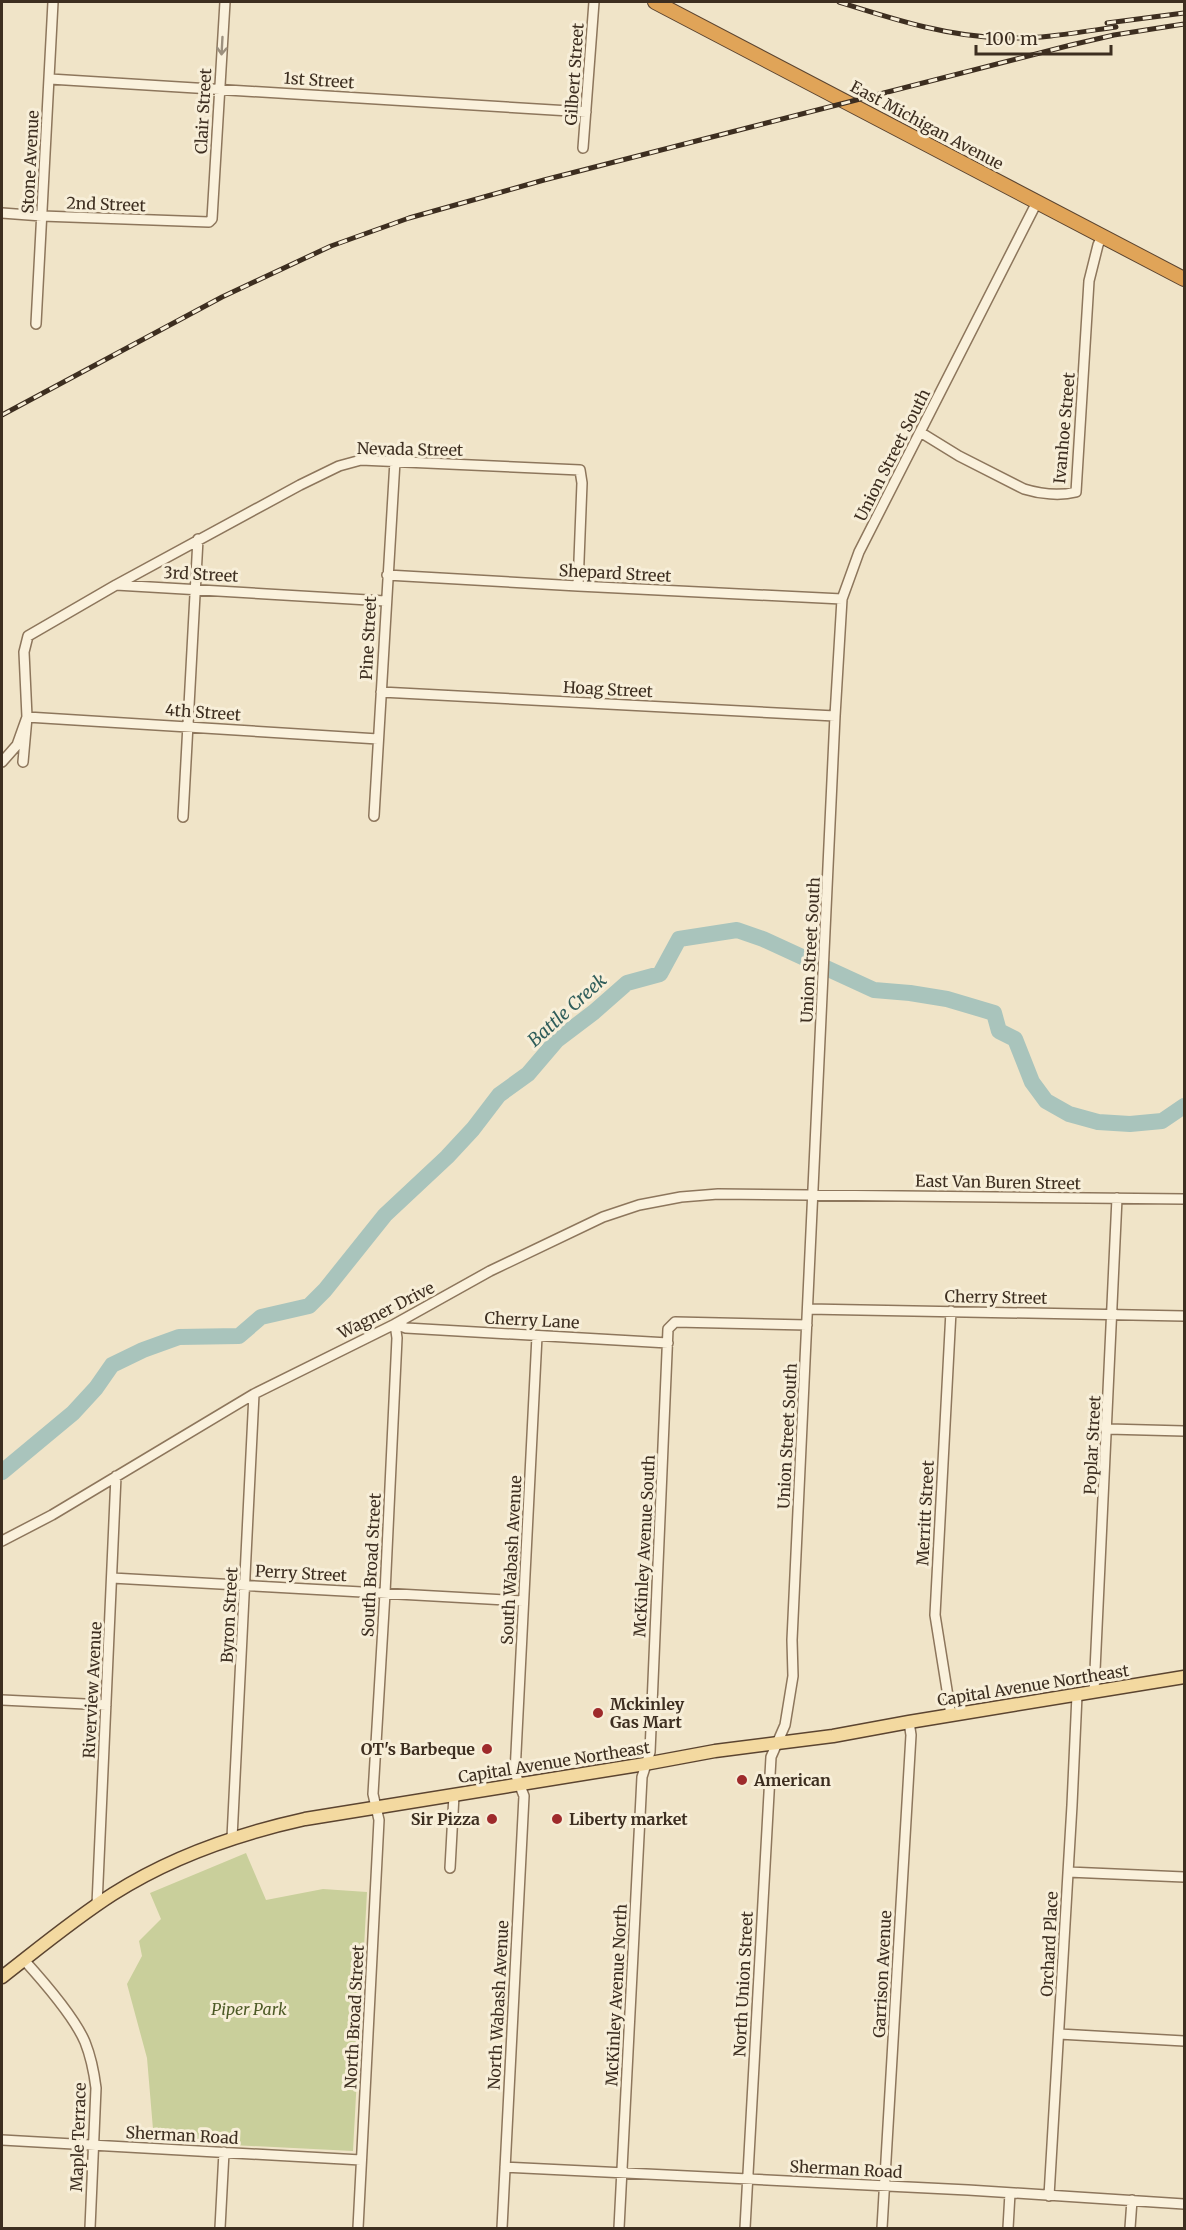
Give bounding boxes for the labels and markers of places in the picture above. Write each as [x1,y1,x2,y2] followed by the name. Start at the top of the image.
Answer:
[610,1694,685,1732] place label: Mckinley Gas Mart
[591,1706,605,1720] marker: Mckinley Gas Mart
[361,1739,475,1759] place label: OT's Barbeque
[480,1742,494,1756] marker: OT's Barbeque
[753,1770,831,1790] place label: American
[735,1773,749,1787] marker: American
[411,1809,480,1829] place label: Sir Pizza
[569,1809,688,1829] place label: Liberty market
[485,1812,499,1826] marker: Sir Pizza
[550,1812,564,1826] marker: Liberty market

